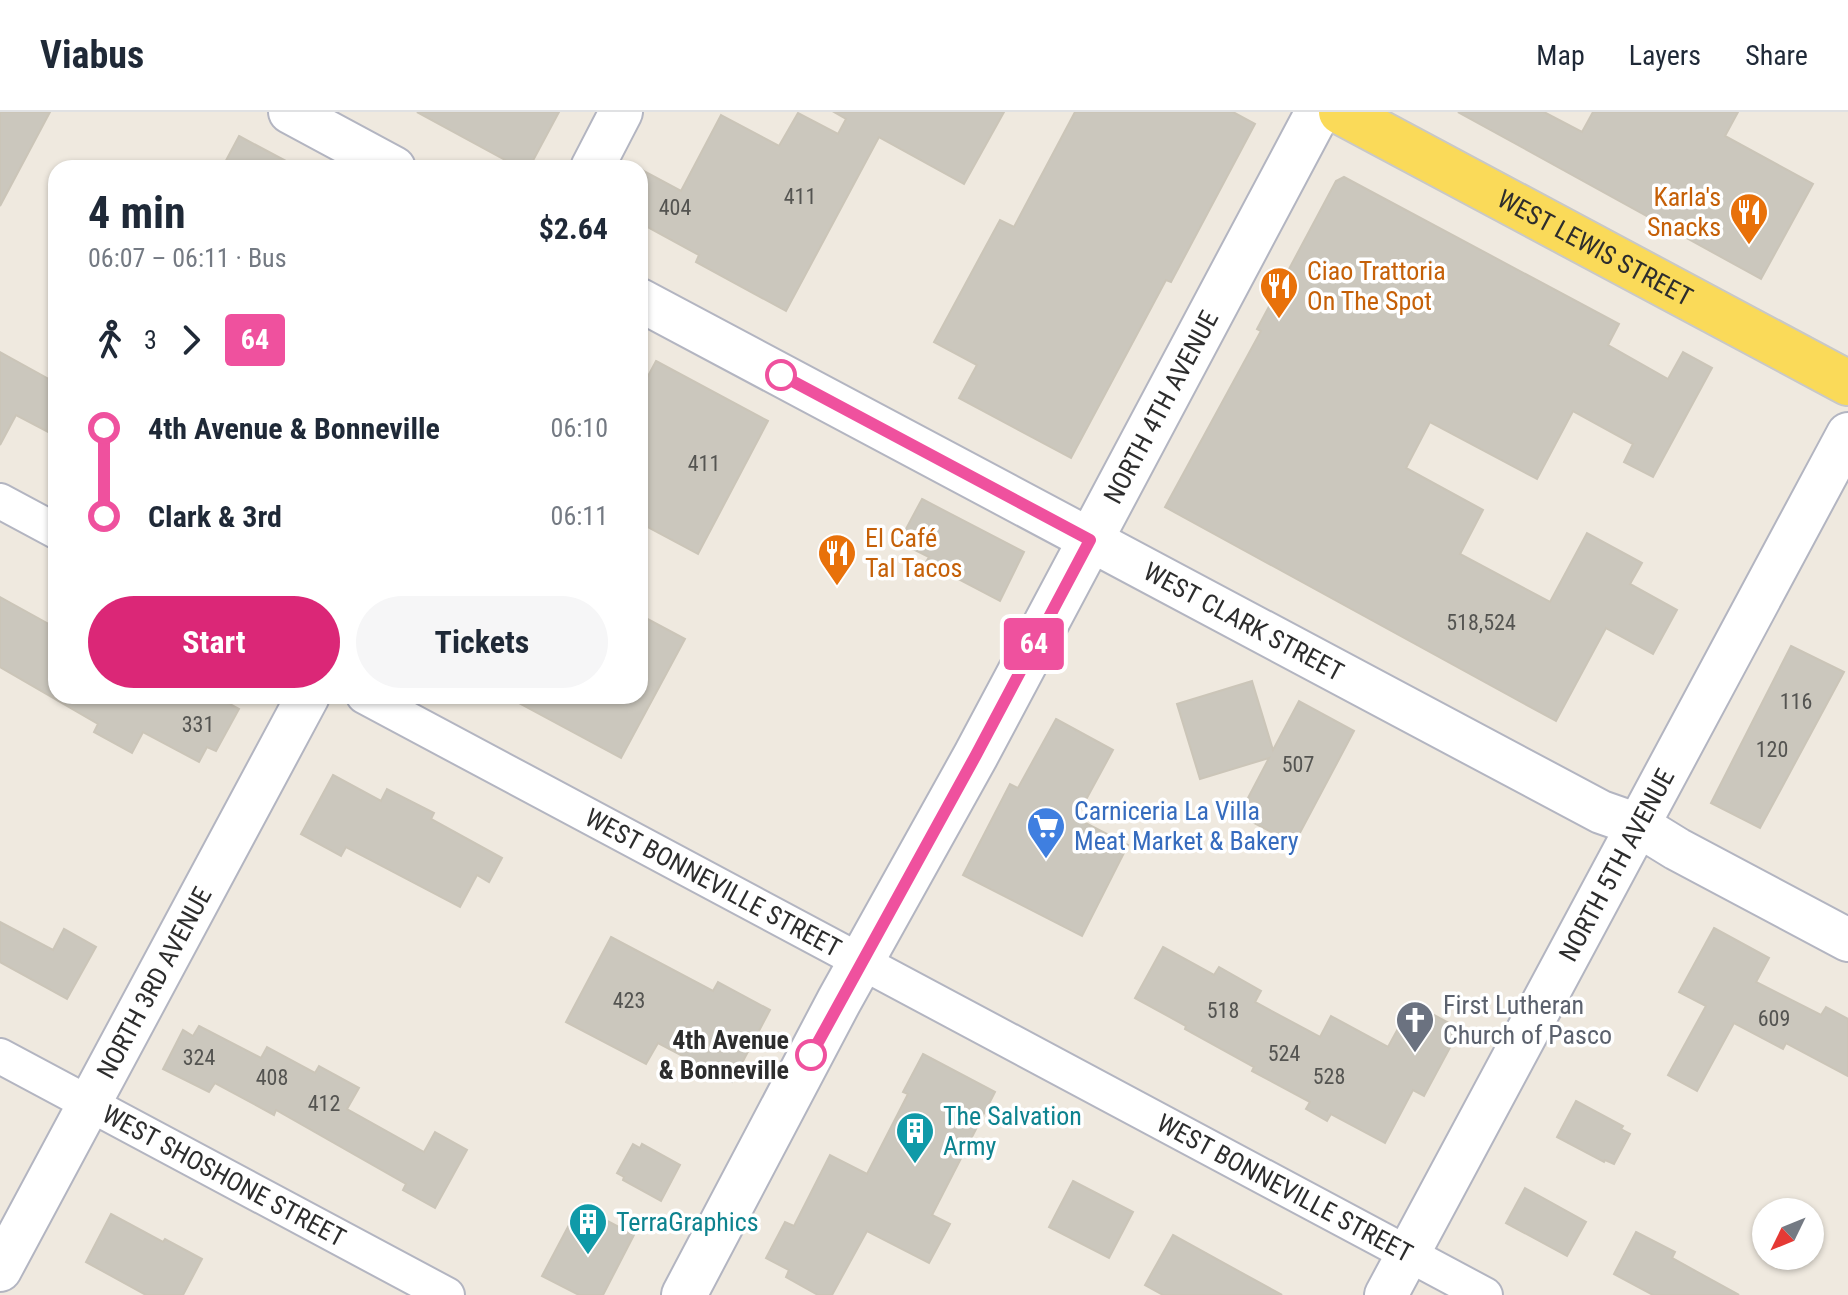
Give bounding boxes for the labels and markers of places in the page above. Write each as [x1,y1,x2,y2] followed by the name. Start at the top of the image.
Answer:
[1647,182,1721,242] place label: Karla's Snacks
[1728,191,1770,246] restaurant icon: Karla's Snacks
[1307,256,1446,316] place label: Ciao Trattoria On The Spot
[1258,265,1300,320] restaurant icon: Ciao Trattoria On The Spot
[766,360,796,390] unlabelled marker
[865,523,962,583] place label: El Café Tal Tacos
[816,532,858,587] restaurant icon: El Café Tal Tacos
[1074,796,1299,856] place label: Carniceria La Villa Meat Market & Bakery
[1025,805,1067,860] supermarket icon: Carniceria La Villa Meat Market & Bakery
[1443,990,1612,1050] place label: First Lutheran Church of Pasco
[1394,999,1436,1054] church icon: First Lutheran Church of Pasco
[659,1025,789,1085] place label: 4th Avenue & Bonneville
[796,1040,826,1070] marker: 4th Avenue & Bonneville
[943,1101,1082,1161] place label: The Salvation Army
[894,1110,936,1165] building icon: The Salvation Army
[567,1201,609,1256] building icon: TerraGraphics
[616,1207,759,1237] place label: TerraGraphics

